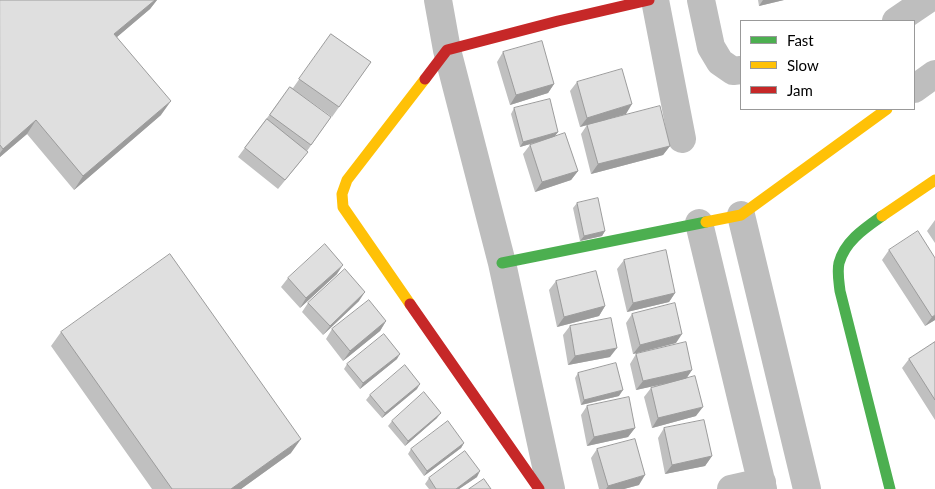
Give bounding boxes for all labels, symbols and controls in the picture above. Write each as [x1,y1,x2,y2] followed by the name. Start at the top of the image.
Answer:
[740,20,915,110] legend
[787,31,814,49] text: Fast
[787,56,819,74] text: Slow
[787,81,813,99] text: Jam

